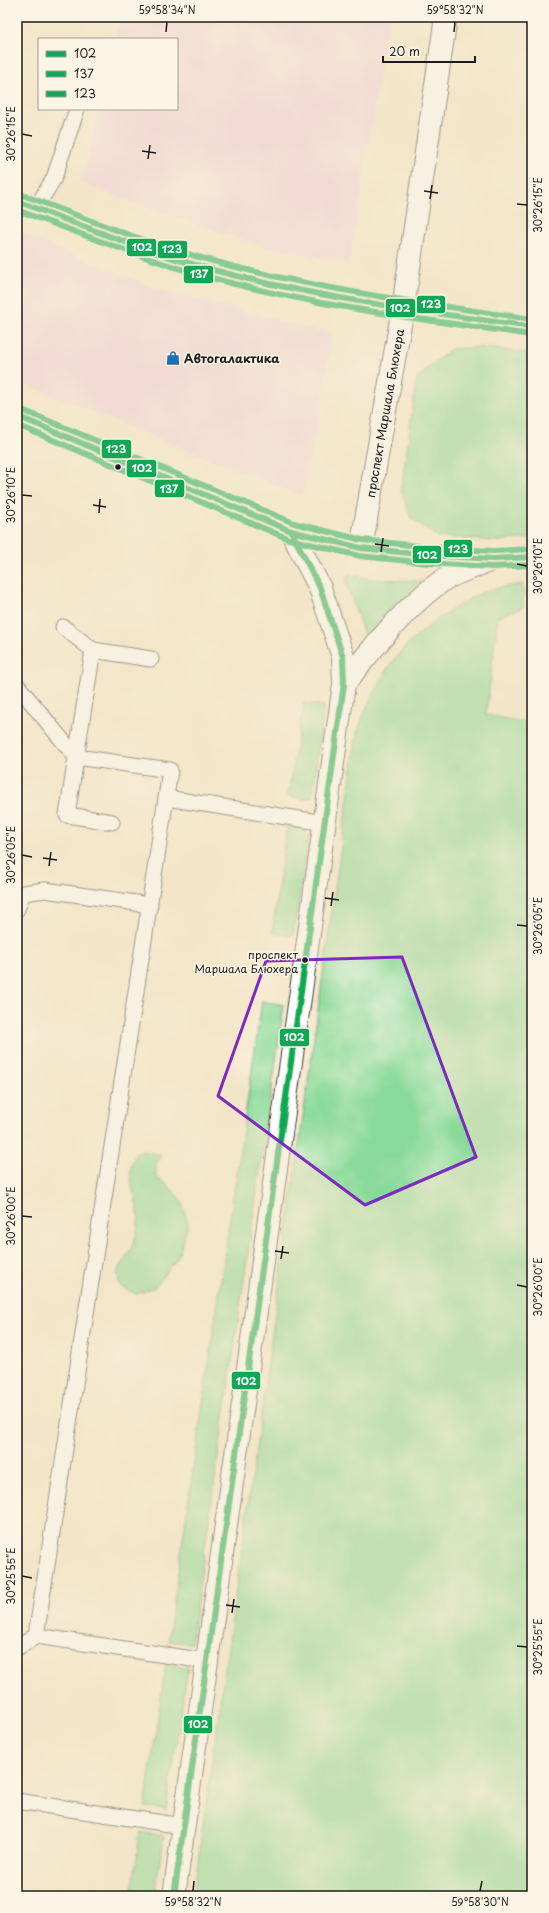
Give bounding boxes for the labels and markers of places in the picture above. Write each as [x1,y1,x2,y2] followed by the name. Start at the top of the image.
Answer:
[184,349,280,367] place label: Автогалактика
[165,350,181,366] shop icon: Автогалактика
[113,462,123,472] unlabelled marker
[195,946,299,977] place label: проспект Маршала Блюхера
[300,955,310,965] marker: проспект Маршала Блюхера

